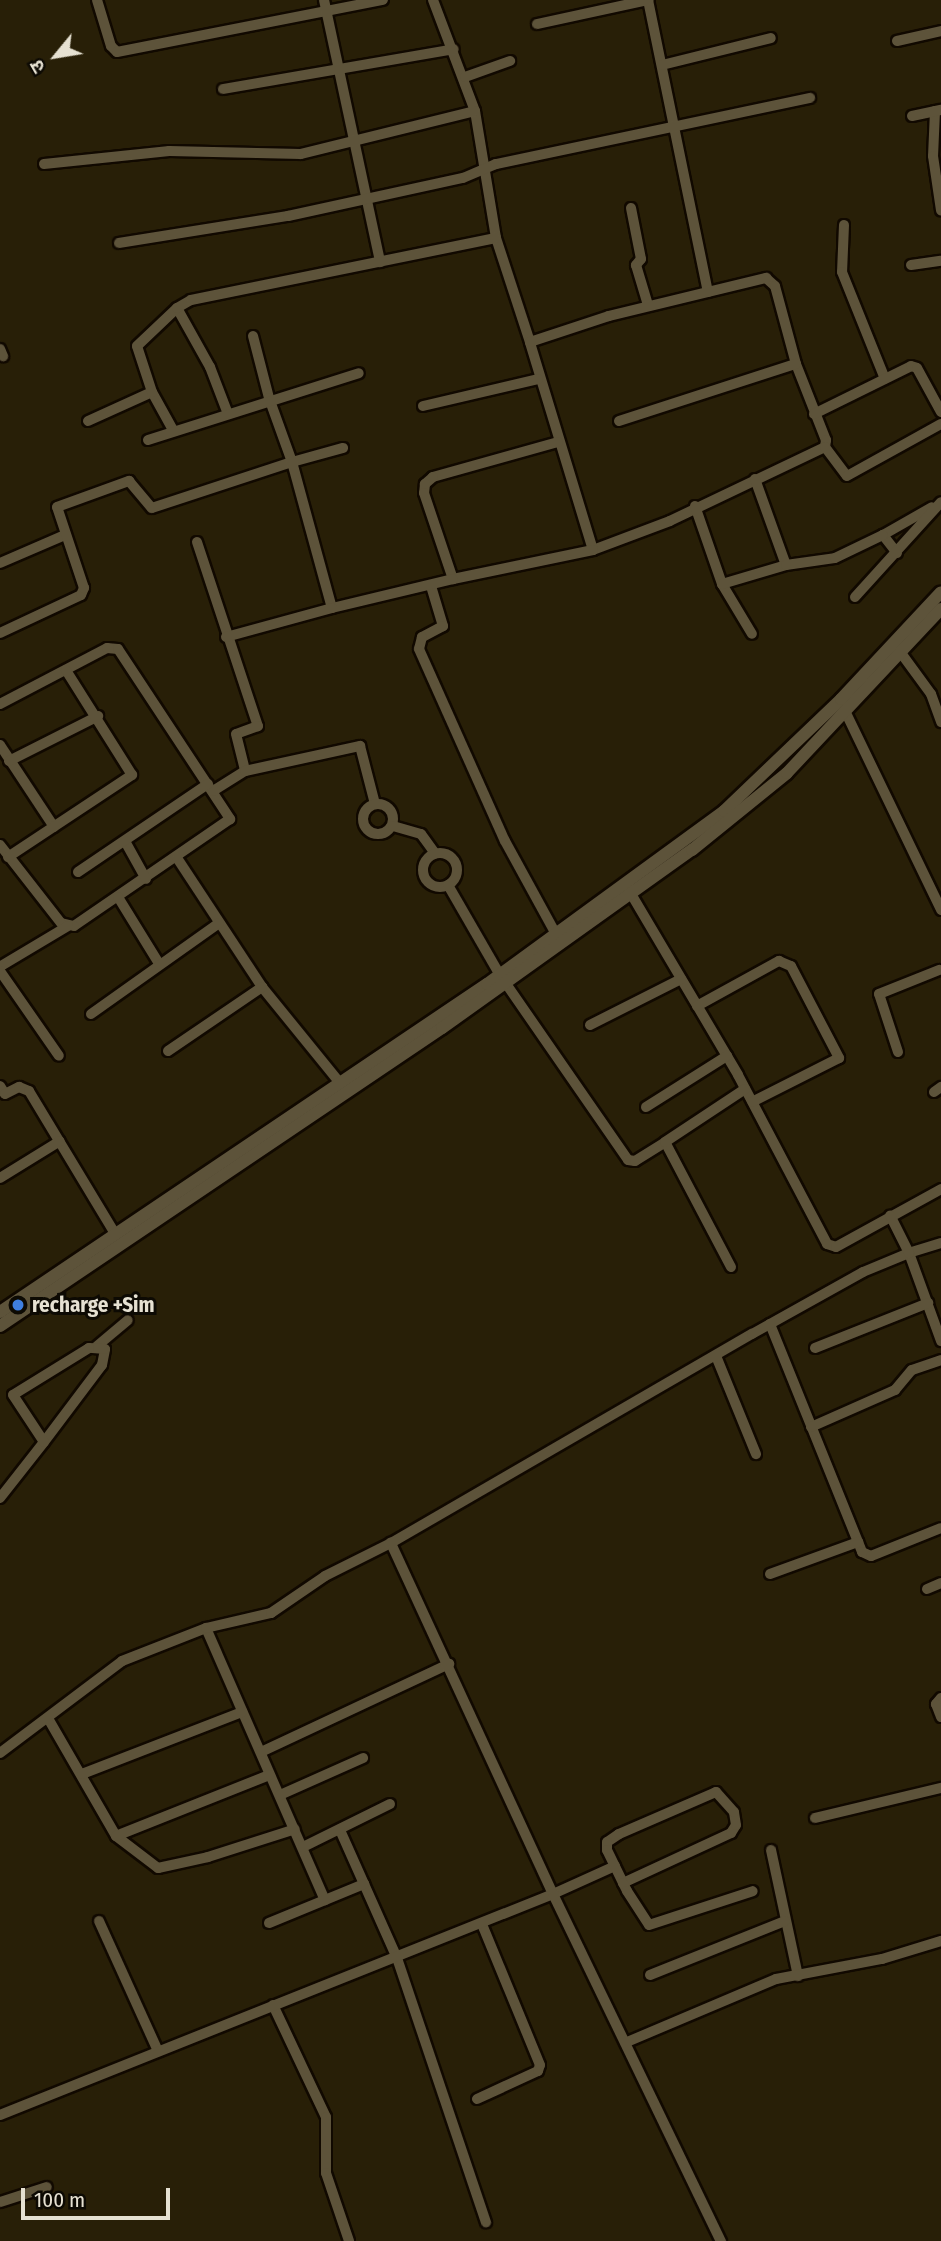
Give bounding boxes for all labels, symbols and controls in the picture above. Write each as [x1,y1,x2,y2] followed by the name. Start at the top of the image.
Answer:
[21,21,91,91] north arrow
[25,56,50,77] text: उ
[32,1292,155,1318] place label: recharge +Sim
[10,1297,26,1313] marker: recharge +Sim
[24,2174,173,2218] scale bar
[34,2187,85,2213] text: 100 m

